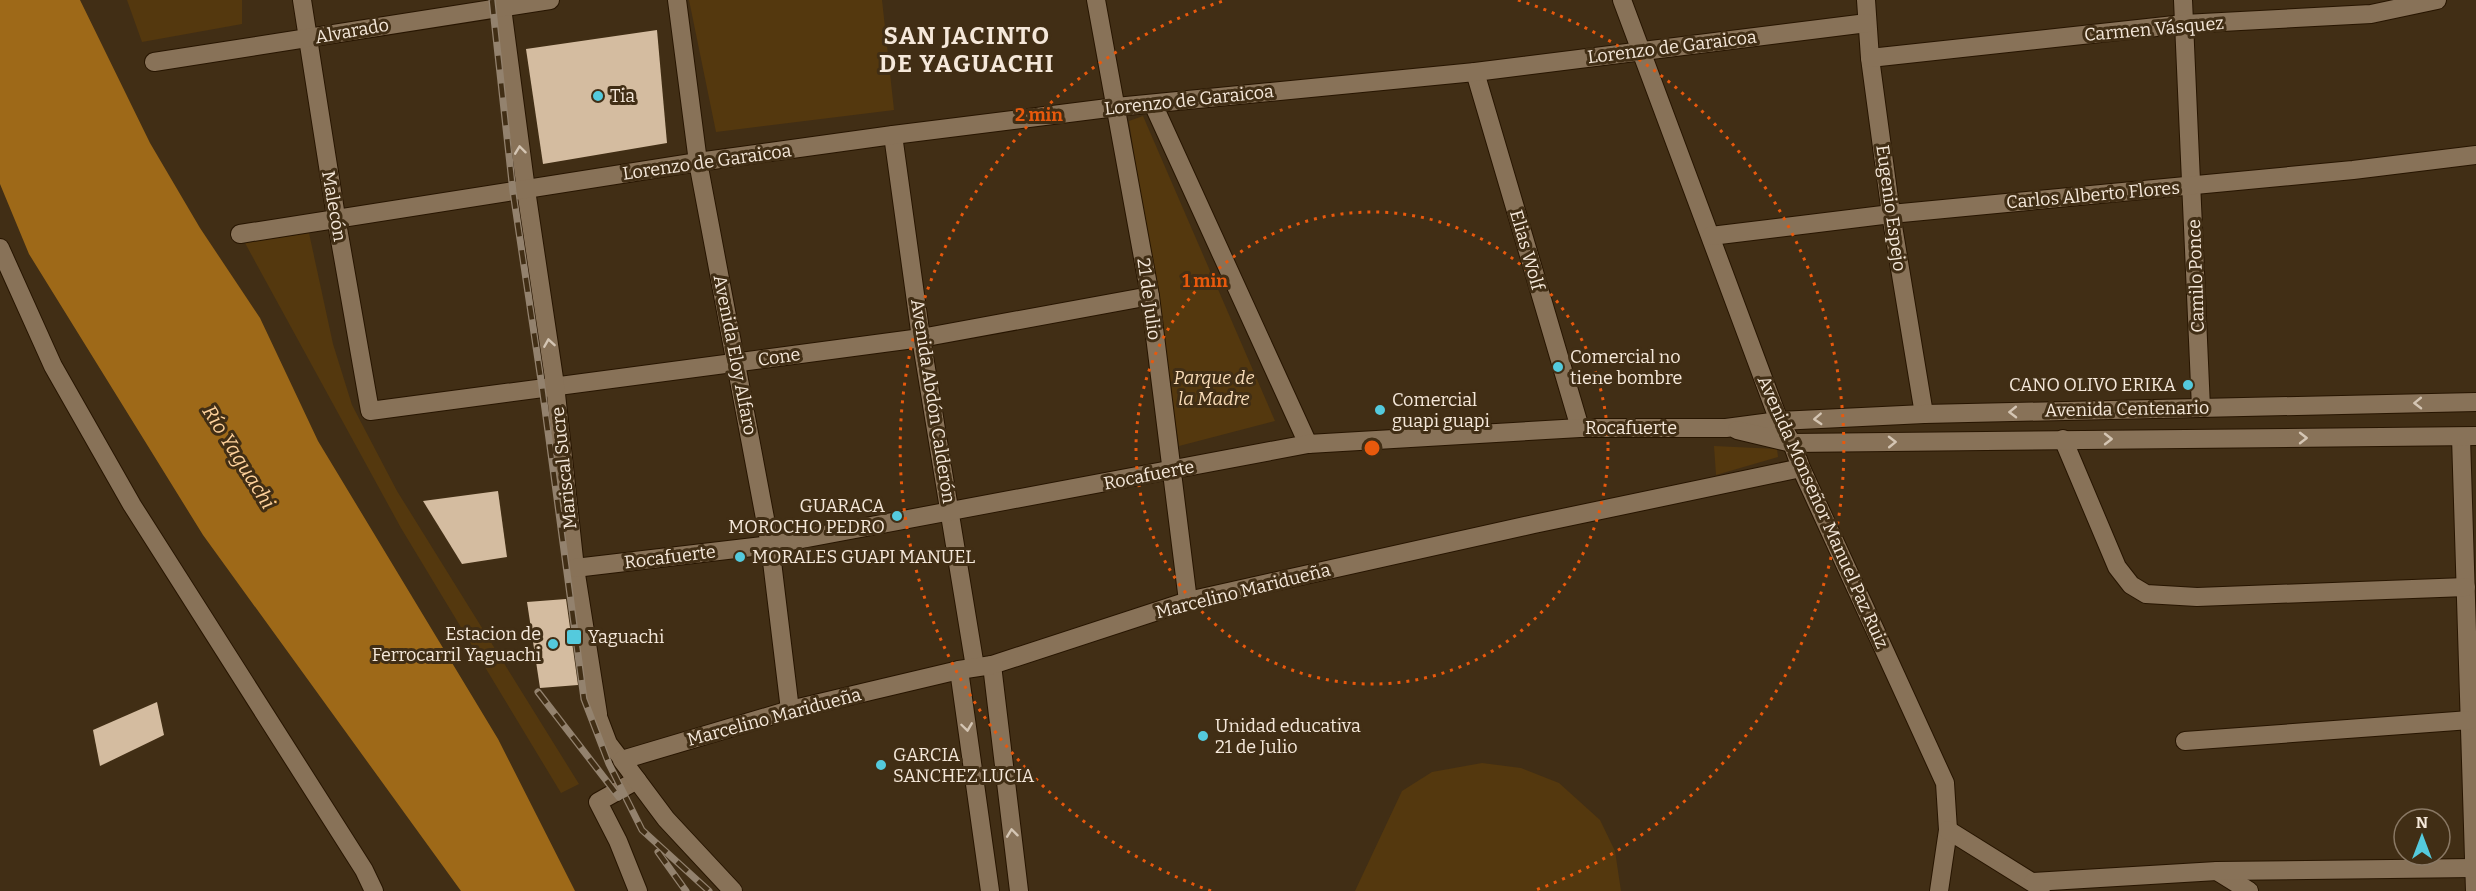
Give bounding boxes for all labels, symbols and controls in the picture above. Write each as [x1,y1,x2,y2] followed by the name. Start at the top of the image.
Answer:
[2083,12,2225,46] street label: Carmen Vásquez
[313,14,391,48] street label: Alvarado
[879,22,1055,78] district label: SAN JACINTO DE YAGUACHI
[1586,26,1758,68] street label: Lorenzo de Garaicoa
[1103,80,1275,120] street label: Lorenzo de Garaicoa
[610,85,635,107] place label: Tia
[591,89,605,103] marker: Tia
[1015,104,1063,126] text: 2 min
[621,139,793,185] street label: Lorenzo de Garaicoa
[1871,143,1911,273] street label: Eugenio Espejo
[515,145,527,154] one-way arrow
[317,169,351,244] street label: Malecón
[2005,176,2181,214] street label: Carlos Alberto Flores
[1505,207,1549,294] street label: Elias Wolf
[2183,219,2209,333] street label: Camilo Ponce
[1132,257,1166,341] street label: 21 de Julio
[1182,270,1228,292] text: 1 min
[709,273,761,437] street label: Avenida Eloy Alfaro
[906,297,960,505] street label: Avenida Abdón Calderón
[543,338,555,347] one-way arrow
[756,343,802,371] street label: Cone
[1570,346,1682,389] place label: Comercial no tiene bombre
[1551,360,1565,374] marker: Comercial no tiene bombre
[1174,367,1254,410] park label: Parque de la Madre
[1753,372,1893,652] street label: Avenida Monseñor Manuel Paz Ruiz
[2009,374,2176,396] place label: CANO OLIVO ERIKA
[2181,378,2195,392] marker: CANO OLIVO ERIKA
[1392,389,1490,432] place label: Comercial guapi guapi
[2044,397,2210,421] street label: Avenida Centenario
[2413,397,2422,410] one-way arrow
[198,401,281,514] water label: Río Yaguachi
[1373,403,1387,417] marker: Comercial guapi guapi
[547,406,581,530] street label: Mariscal Sucre
[2008,406,2017,418] one-way arrow
[1813,412,1822,425] one-way arrow
[1585,417,1677,439] street label: Rocafuerte
[2299,432,2308,444] one-way arrow
[2104,433,2113,445] one-way arrow
[1888,436,1897,448] one-way arrow
[1362,438,1382,458] centre of rings
[1102,455,1196,495] street label: Rocafuerte
[728,495,885,538] place label: GUARACA MOROCHO PEDRO
[890,509,904,523] marker: GUARACA MOROCHO PEDRO
[623,540,717,574] street label: Rocafuerte
[752,546,975,568] place label: MORALES GUAPI MANUEL
[733,550,747,564] marker: MORALES GUAPI MANUEL
[1153,559,1333,623] street label: Marcelino Maridueña
[372,623,541,666] place label: Estacion de Ferrocarril Yaguachi
[588,626,664,648] place label: Yaguachi
[565,628,583,646] marker: Yaguachi
[546,637,560,651] marker: Estacion de Ferrocarril Yaguachi
[685,683,864,751] street label: Marcelino Maridueña
[1215,715,1361,758] place label: Unidad educativa 21 de Julio
[961,723,973,732] one-way arrow
[1196,729,1210,743] marker: Unidad educativa 21 de Julio
[893,744,1035,787] place label: GARCIA SANCHEZ LUCIA
[874,758,888,772] marker: GARCIA SANCHEZ LUCIA
[2392,807,2452,867] north arrow
[2416,813,2428,832] text: N
[1006,828,1019,837] one-way arrow

